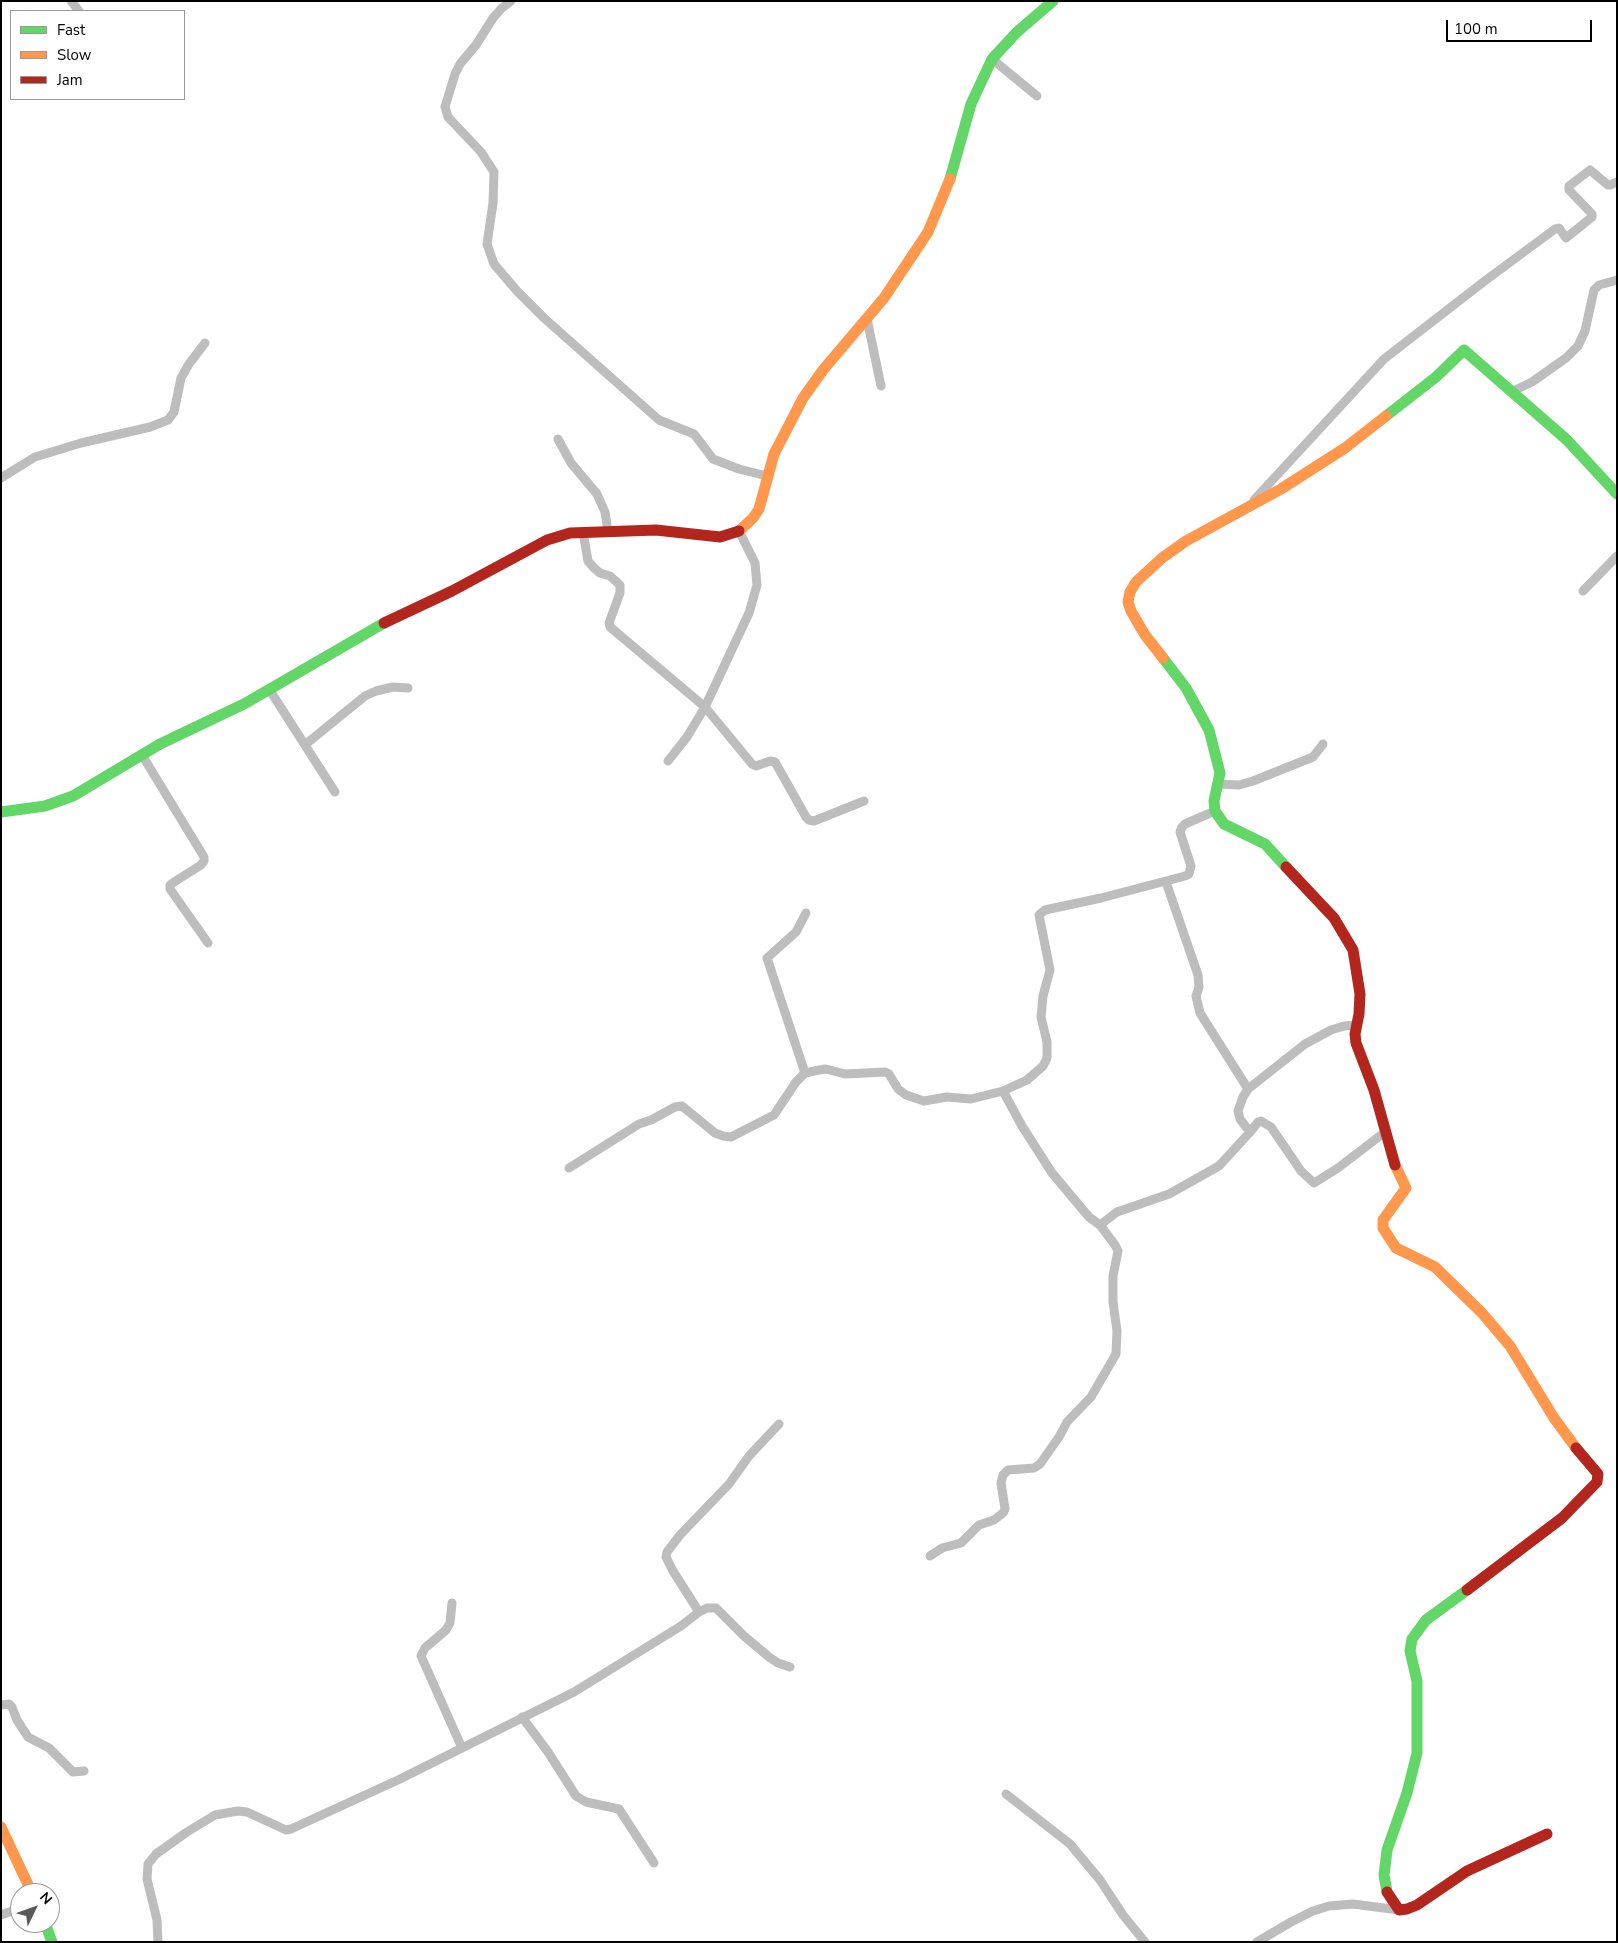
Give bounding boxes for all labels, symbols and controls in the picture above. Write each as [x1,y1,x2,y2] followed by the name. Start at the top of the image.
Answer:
[10,10,185,100] legend
[1448,10,1594,42] scale bar
[1454,19,1498,39] text: 100 m
[57,20,85,40] text: Fast
[57,45,91,65] text: Slow
[57,70,83,90] text: Jam
[10,1883,60,1933] north arrow
[35,1888,56,1909] text: N

